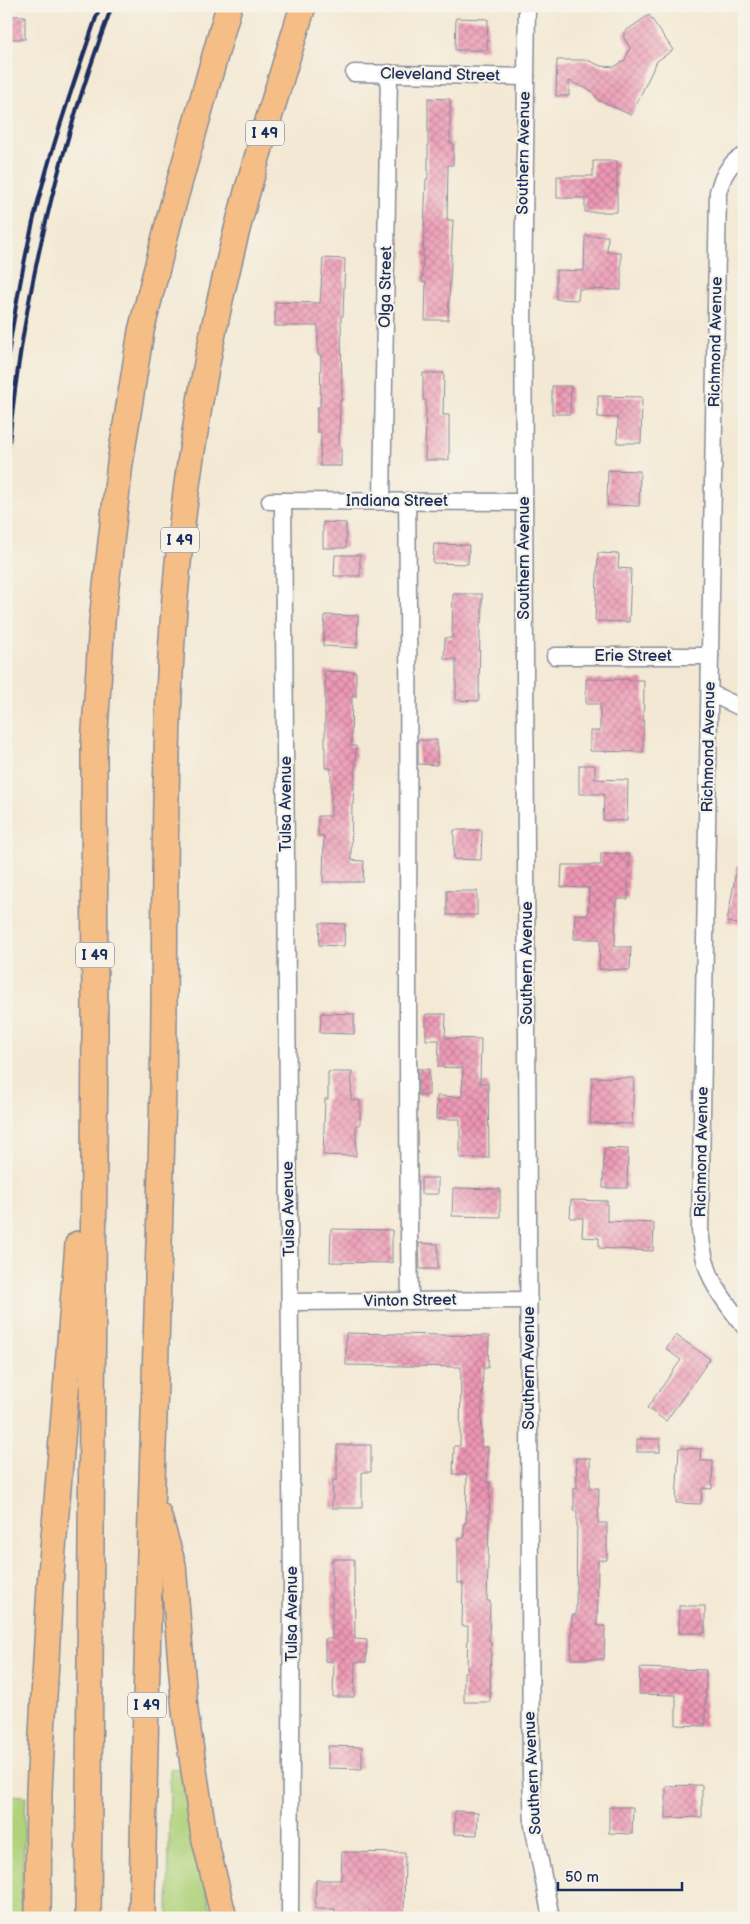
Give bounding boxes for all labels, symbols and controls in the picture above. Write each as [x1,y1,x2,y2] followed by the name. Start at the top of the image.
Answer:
[380,64,500,86] street label: Cleveland Street
[513,91,535,215] street label: Southern Avenue
[246,120,284,146] road number: I 49
[376,246,396,328] street label: Olga Street
[705,276,727,408] street label: Richmond Avenue
[346,492,448,511] street label: Indiana Street
[515,496,534,620] street label: Southern Avenue
[161,528,199,552] road number: I 49
[594,647,672,666] street label: Erie Street
[698,681,720,813] street label: Richmond Avenue
[277,756,296,852] street label: Tulsa Avenue
[518,901,537,1025] street label: Southern Avenue
[76,942,114,968] road number: I 49
[691,1086,713,1218] street label: Richmond Avenue
[279,1160,299,1257] street label: Tulsa Avenue
[363,1291,457,1311] street label: Vinton Street
[520,1306,539,1430] street label: Southern Avenue
[283,1566,302,1662] street label: Tulsa Avenue
[128,1692,166,1718] road number: I 49
[520,1710,546,1835] street label: Southern Avenue
[558,1859,681,1891] scale bar
[565,1868,599,1887] text: 50 m

